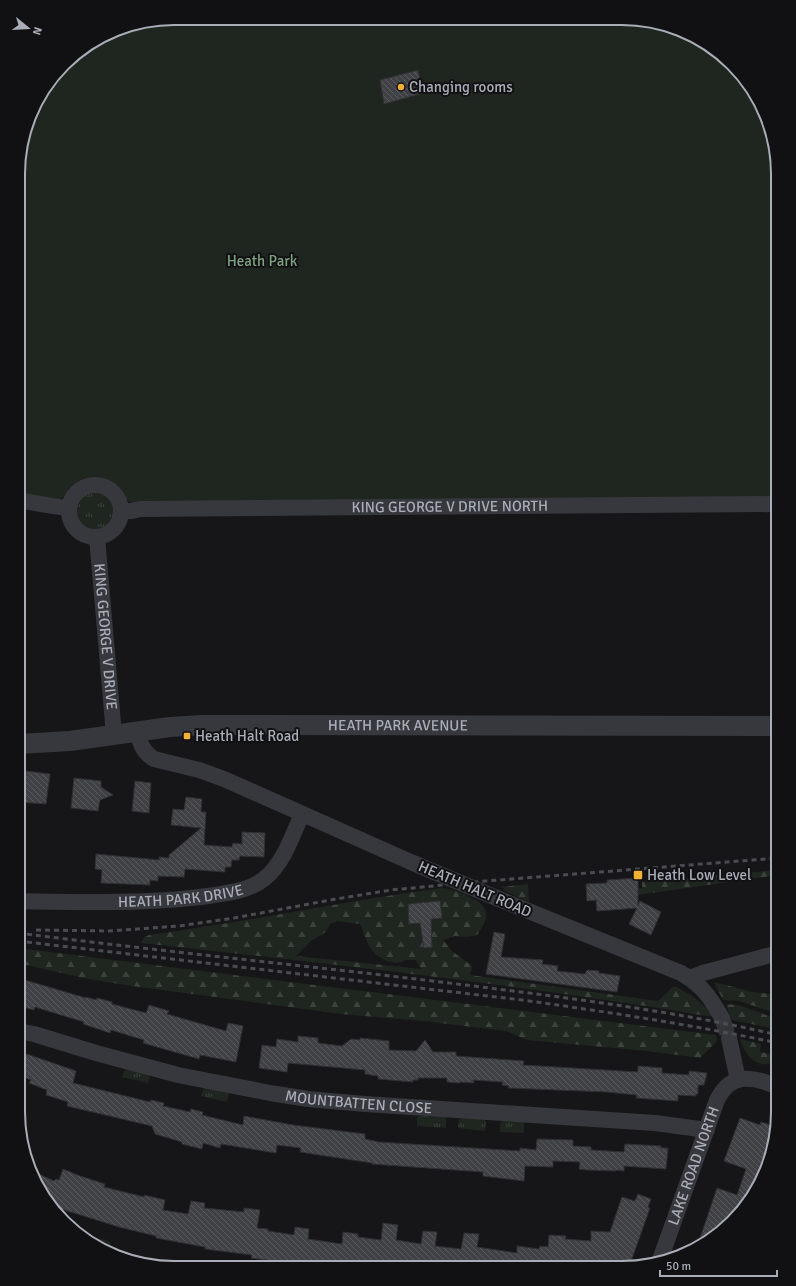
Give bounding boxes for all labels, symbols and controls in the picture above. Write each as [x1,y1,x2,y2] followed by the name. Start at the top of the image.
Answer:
[8,8,48,48] north arrow
[30,25,44,37] text: N
[409,78,513,96] place label: Changing rooms
[396,82,406,92] marker: Changing rooms
[227,252,298,270] park label: Heath Park
[351,497,548,516] street label: KING GEORGE V DRIVE NORTH
[90,563,121,711] street label: KING GEORGE V DRIVE
[328,716,468,734] street label: HEATH PARK AVENUE
[195,727,299,745] place label: Heath Halt Road
[182,731,192,741] marker: Heath Halt Road
[416,857,534,921] street label: HEATH HALT ROAD
[647,866,751,884] place label: Heath Low Level
[632,869,644,881] marker: Heath Low Level
[118,881,245,911] street label: HEATH PARK DRIVE
[284,1087,433,1117] street label: MOUNTBATTEN CLOSE
[664,1104,723,1228] street label: LAKE ROAD NORTH
[660,1252,777,1278] scale bar
[666,1259,691,1274] text: 50 m

